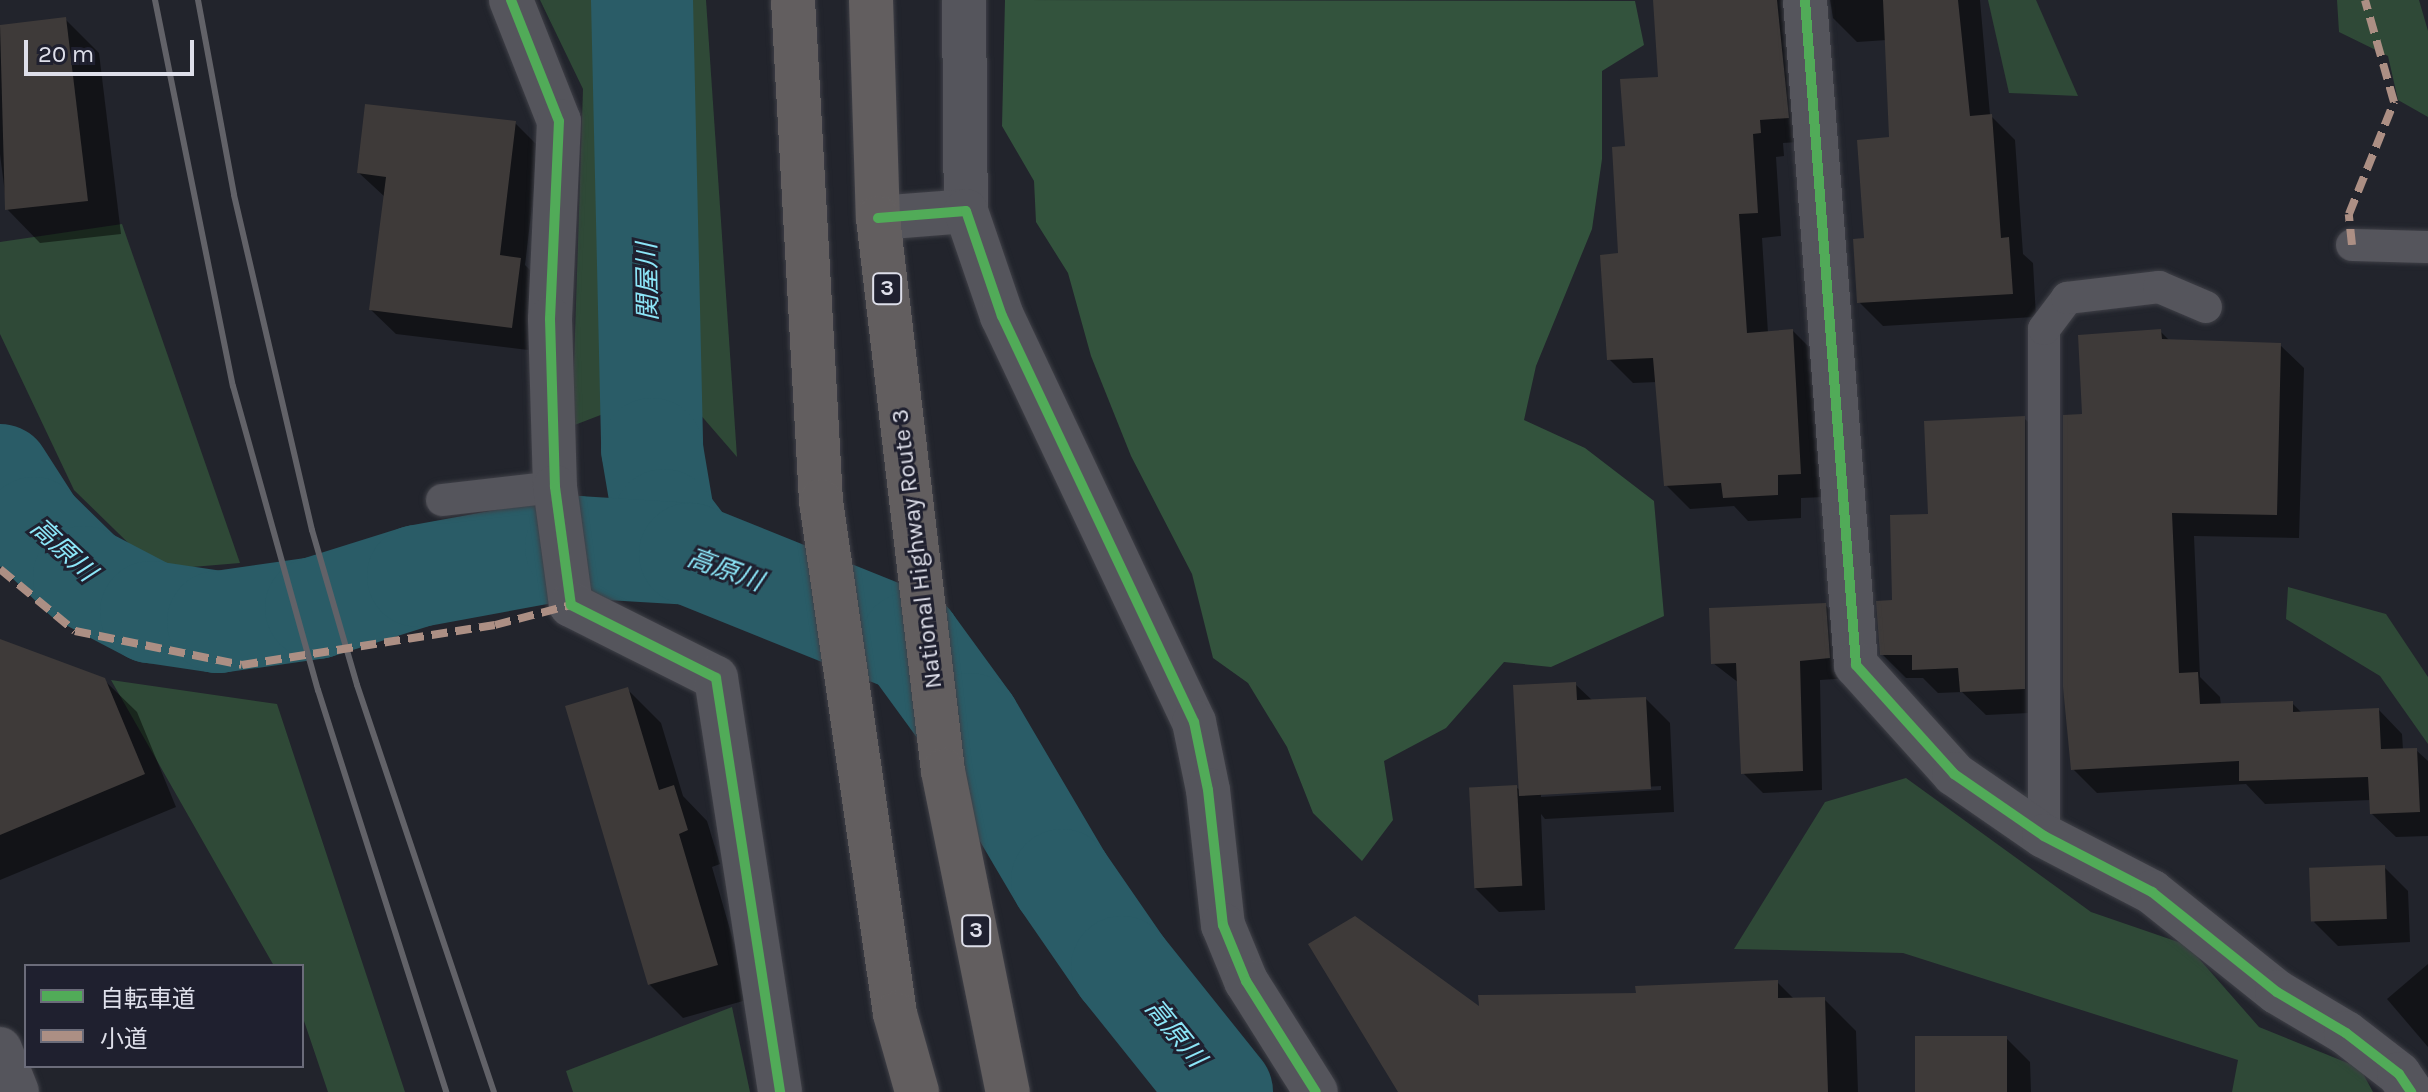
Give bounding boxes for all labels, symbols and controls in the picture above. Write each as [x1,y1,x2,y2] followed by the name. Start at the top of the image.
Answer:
[28,24,198,74] scale bar
[38,40,94,68] text: 20 m
[632,243,664,321] water label: 関屋川
[871,271,903,307] road number: 3
[886,408,948,690] street label: National Highway Route 3
[24,512,102,588] water label: 高原川
[683,542,767,598] water label: 高原川
[960,913,992,949] road number: 3
[24,964,304,1068] legend
[100,985,196,1013] text: 自転車道
[1138,993,1212,1073] water label: 高原川
[100,1025,148,1053] text: 小道

